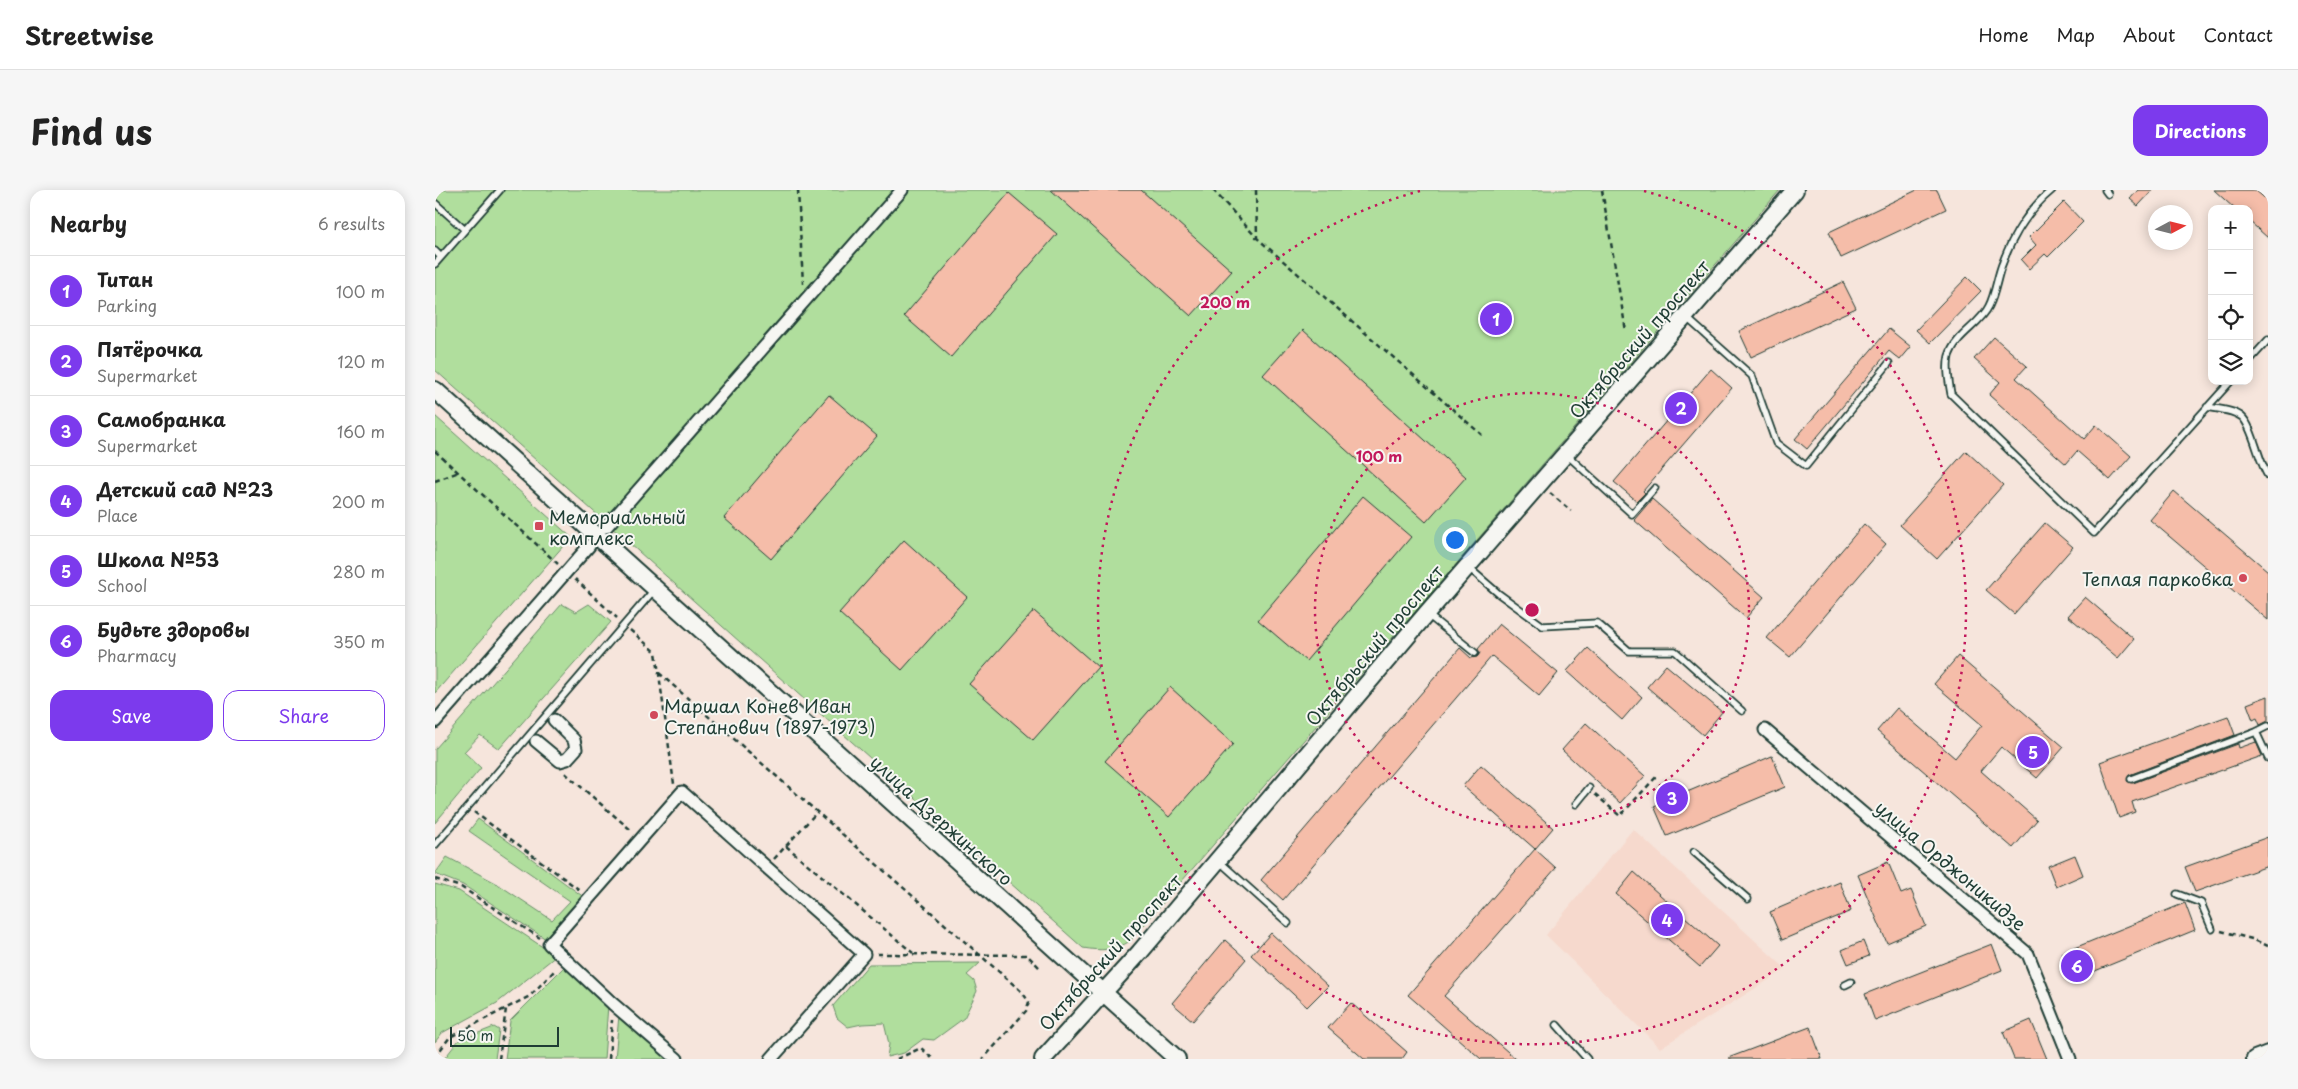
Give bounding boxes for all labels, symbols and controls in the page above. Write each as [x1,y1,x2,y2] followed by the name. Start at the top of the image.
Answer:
[25,17,154,53] text: Streetwise
[1978,21,2028,48] text: Home
[2056,21,2095,48] text: Map
[2123,21,2175,48] text: About
[2203,21,2273,48] text: Contact
[30,104,152,157] text: Find us
[2133,105,2268,156] button: Directions
[2148,205,2193,250] north arrow
[2208,205,2253,385] map controls
[2208,205,2253,250] button: +
[50,207,127,239] text: Nearby
[318,211,385,235] text: 6 results
[2208,250,2253,295] button: −
[1562,254,1716,424] street label: Октябрьский проспект
[97,265,153,293] text: Титан
[62,279,70,303] text: 1
[336,279,385,303] text: 100 m
[1200,290,1250,313] text: 200 m
[97,293,157,317] text: Parking
[2208,295,2253,340] button: locate
[1480,300,1512,338] pin: 1
[97,335,203,363] text: Пятёрочка
[2208,340,2253,385] button: layers
[60,349,72,373] text: 2
[338,349,385,373] text: 120 m
[97,363,197,387] text: Supermarket
[1665,389,1697,427] pin: 2
[97,405,226,433] text: Самобранка
[61,419,71,443] text: 3
[337,419,385,443] text: 160 m
[97,433,197,457] text: Supermarket
[1356,444,1402,467] text: 100 m
[97,475,273,503] text: Детский сад №23
[61,489,71,513] text: 4
[332,489,385,513] text: 200 m
[97,503,138,527] text: Place
[549,503,686,551] place label: Мемориальный комплекс
[533,520,545,532] marker: Мемориальный комплекс
[1442,527,1468,553] your location
[97,545,219,573] text: Школа №53
[61,559,71,583] text: 5
[333,559,385,583] text: 280 m
[1299,559,1450,731] street label: Октябрьский проспект
[2082,565,2234,592] place label: Теплая парковка
[2237,572,2249,584] marker: Теплая парковка
[97,573,147,597] text: School
[1523,601,1541,619] centre of rings
[97,615,250,643] text: Будьте здоровы
[60,629,72,653] text: 6
[333,629,385,653] text: 350 m
[97,643,177,667] text: Pharmacy
[50,690,213,741] button: Save
[223,690,385,741] button: Share
[664,692,876,740] place label: Маршал Конев Иван Степанович (1897-1973)
[648,709,660,721] marker: Маршал Конев Иван Степанович (1897-1973)
[2017,733,2049,771] pin: 5
[865,748,1019,892] street label: улица Дзержинского
[1656,779,1688,817] pin: 3
[1870,794,2033,937] street label: улица Орджоникидзе
[1032,868,1188,1036] street label: Октябрьский проспект
[1651,901,1683,939] pin: 4
[2061,947,2093,985] pin: 6
[450,1024,559,1047] scale bar
[457,1025,493,1046] text: 50 m

